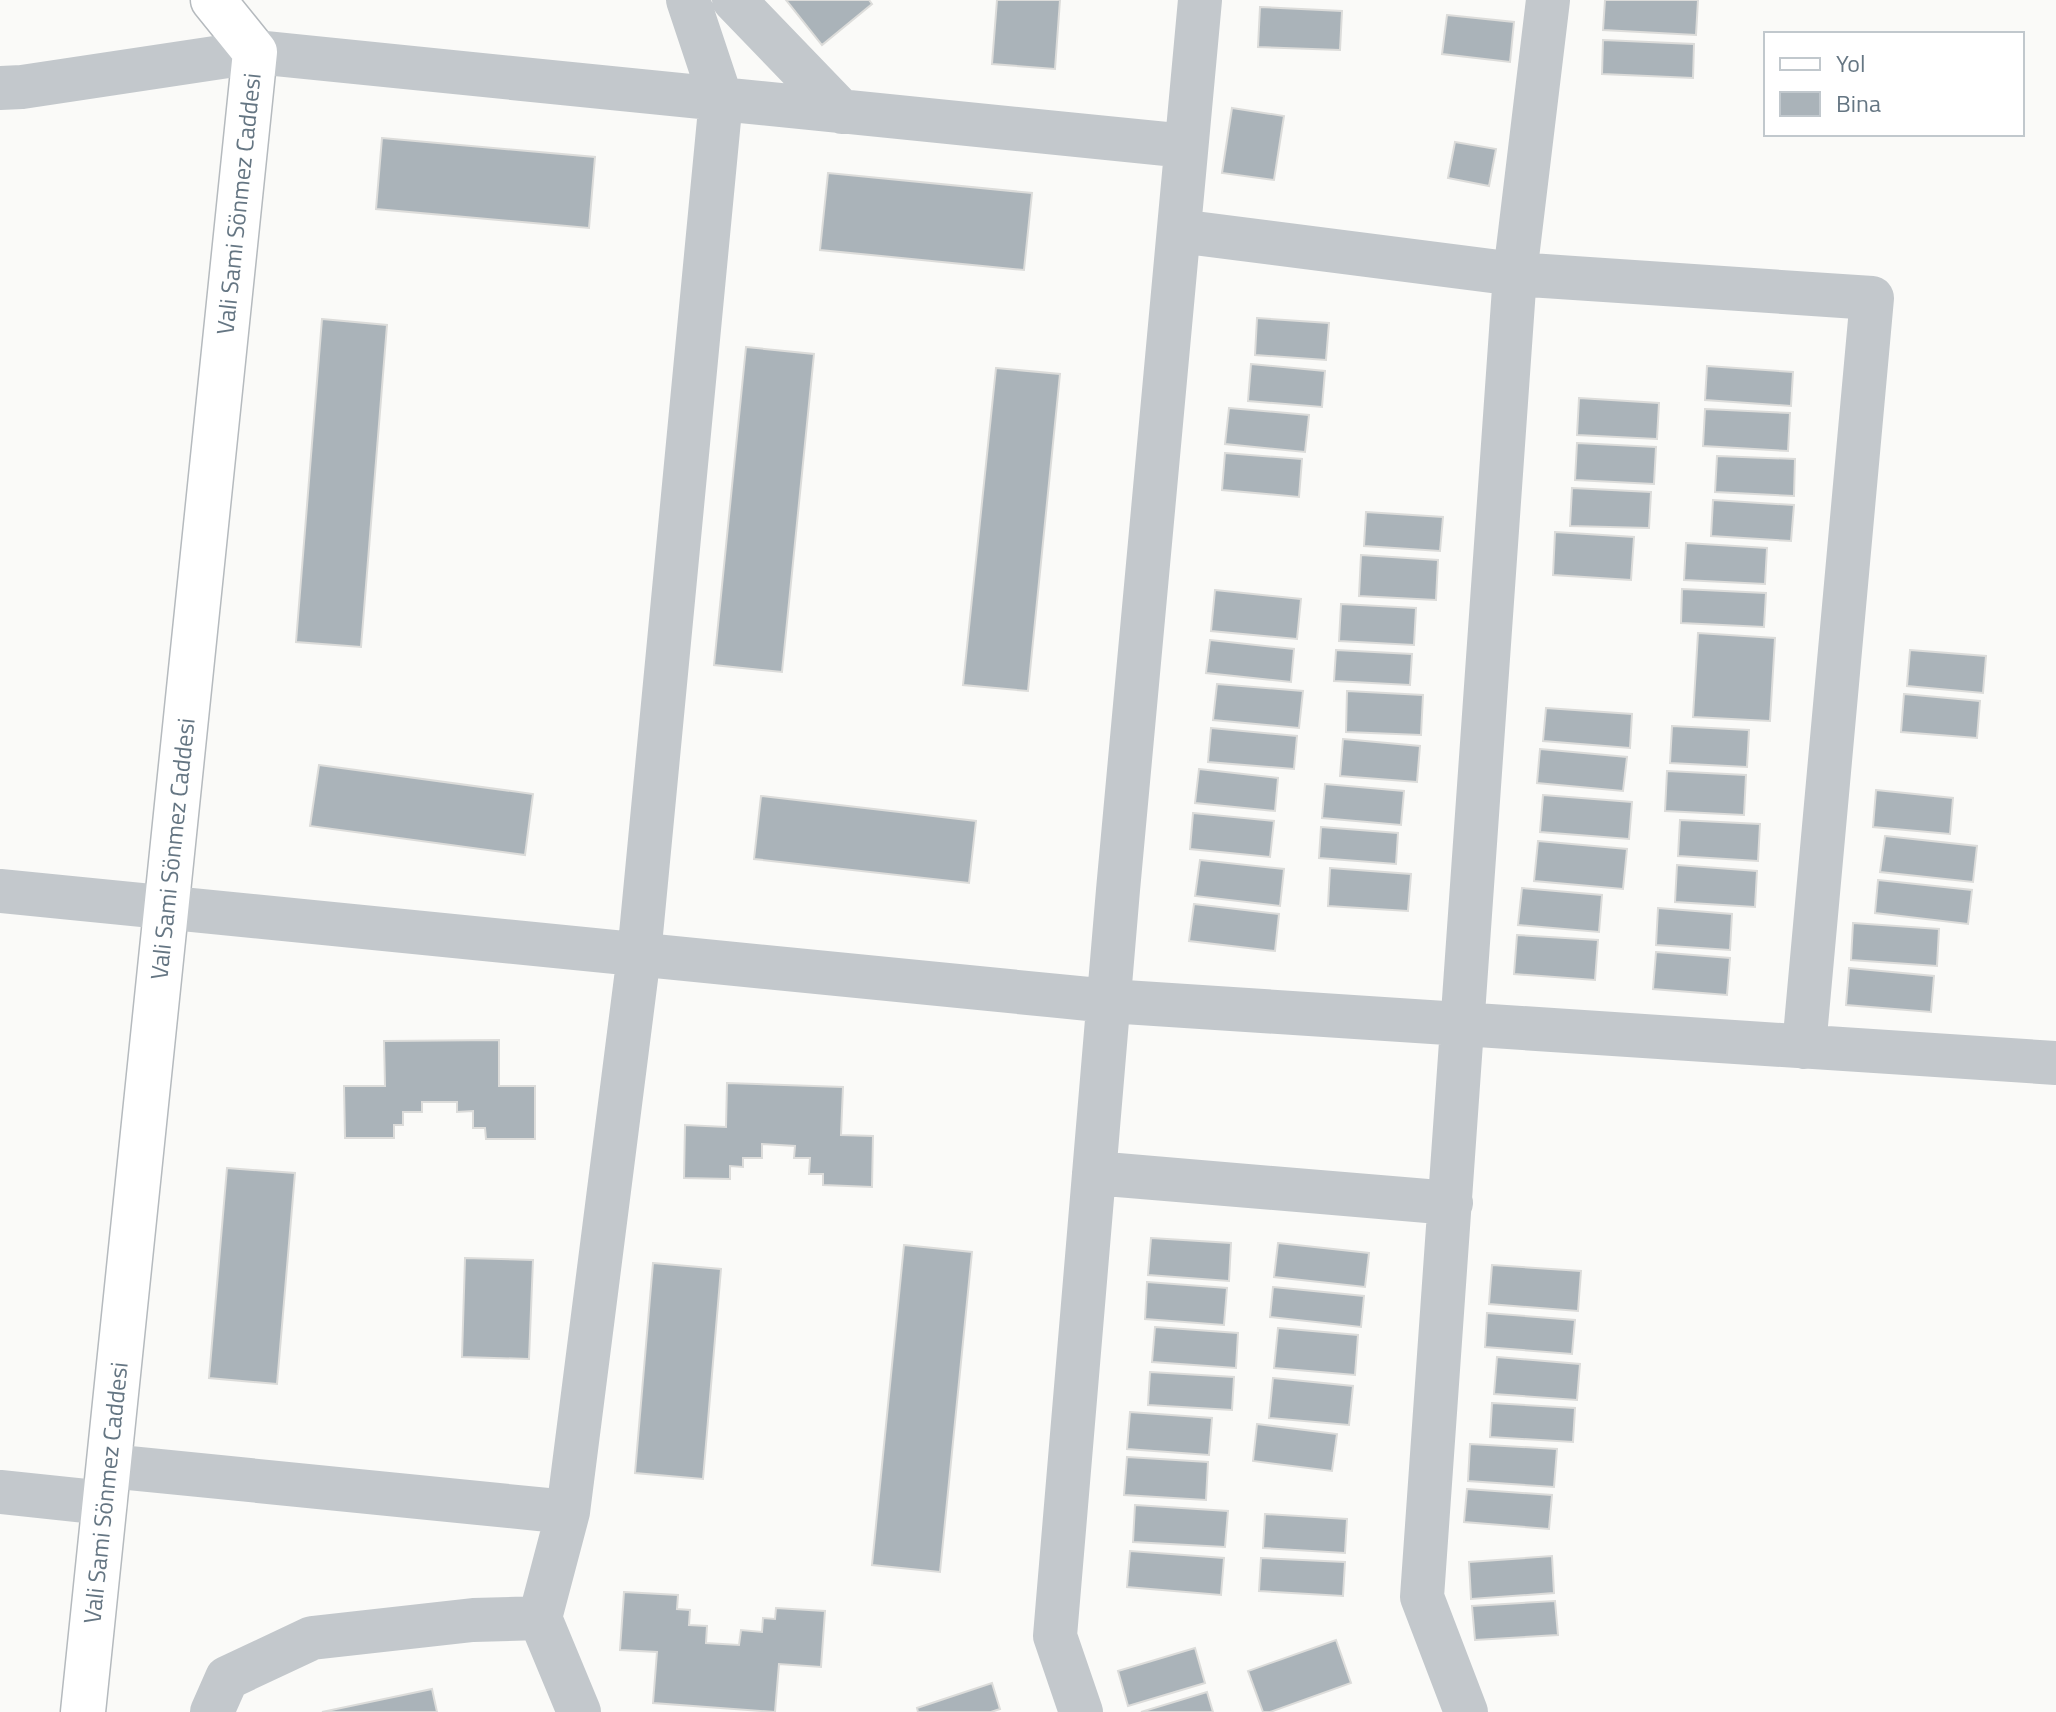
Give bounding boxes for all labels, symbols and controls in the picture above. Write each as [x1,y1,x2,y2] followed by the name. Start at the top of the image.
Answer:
[1764,32,2024,136] legend
[1836,45,1865,81] text: Yol
[206,71,270,337] street label: Vali Sami Sönmez Caddesi
[1836,85,1881,121] text: Bina
[140,716,204,982] street label: Vali Sami Sönmez Caddesi
[73,1360,137,1626] street label: Vali Sami Sönmez Caddesi

